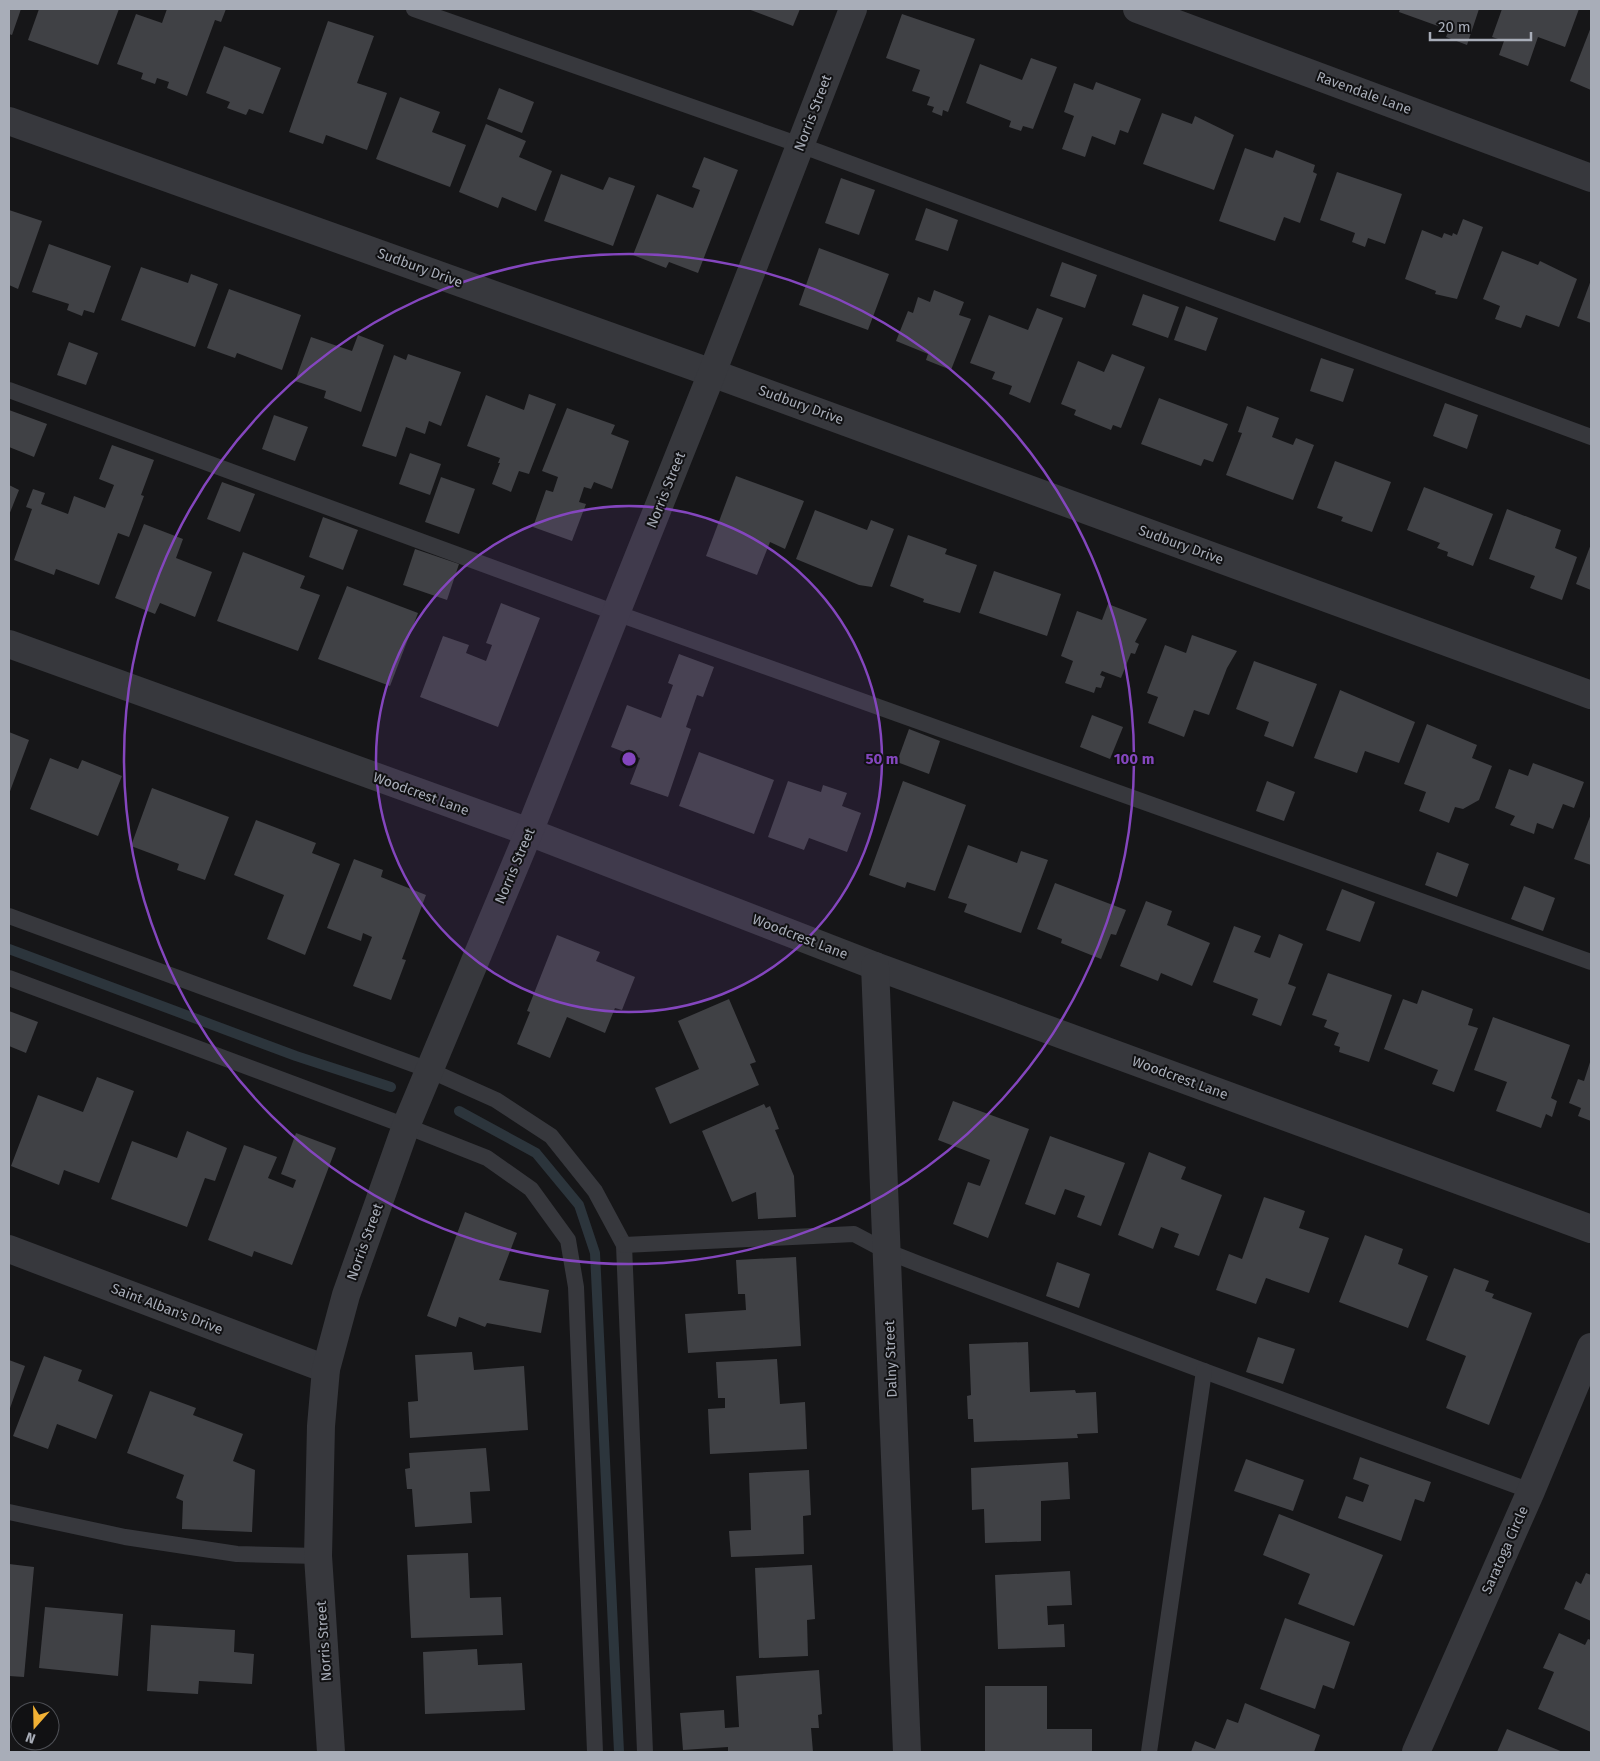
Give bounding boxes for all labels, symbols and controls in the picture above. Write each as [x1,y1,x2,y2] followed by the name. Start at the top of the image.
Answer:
[1430,10,1531,42] scale bar
[1438,18,1471,36] text: 20 m
[1314,68,1414,118] street label: Ravendale Lane
[791,71,836,154] street label: Norris Street
[375,245,465,291] street label: Sudbury Drive
[756,382,846,428] street label: Sudbury Drive
[643,449,689,531] street label: Norris Street
[1136,522,1226,568] street label: Sudbury Drive
[620,750,638,768] centre of rings
[865,750,899,768] text: 50 m
[1114,750,1154,768] text: 100 m
[371,769,471,819] street label: Woodcrest Lane
[491,825,539,906] street label: Norris Street
[750,911,850,963] street label: Woodcrest Lane
[1130,1053,1230,1103] street label: Woodcrest Lane
[343,1200,387,1283] street label: Norris Street
[109,1280,225,1338] street label: Saint Alban's Drive
[881,1319,901,1398] street label: Dalny Street
[1478,1503,1532,1597] street label: Saratoga Circle
[313,1599,335,1682] street label: Norris Street
[10,1701,60,1751] north arrow
[23,1728,38,1747] text: N

